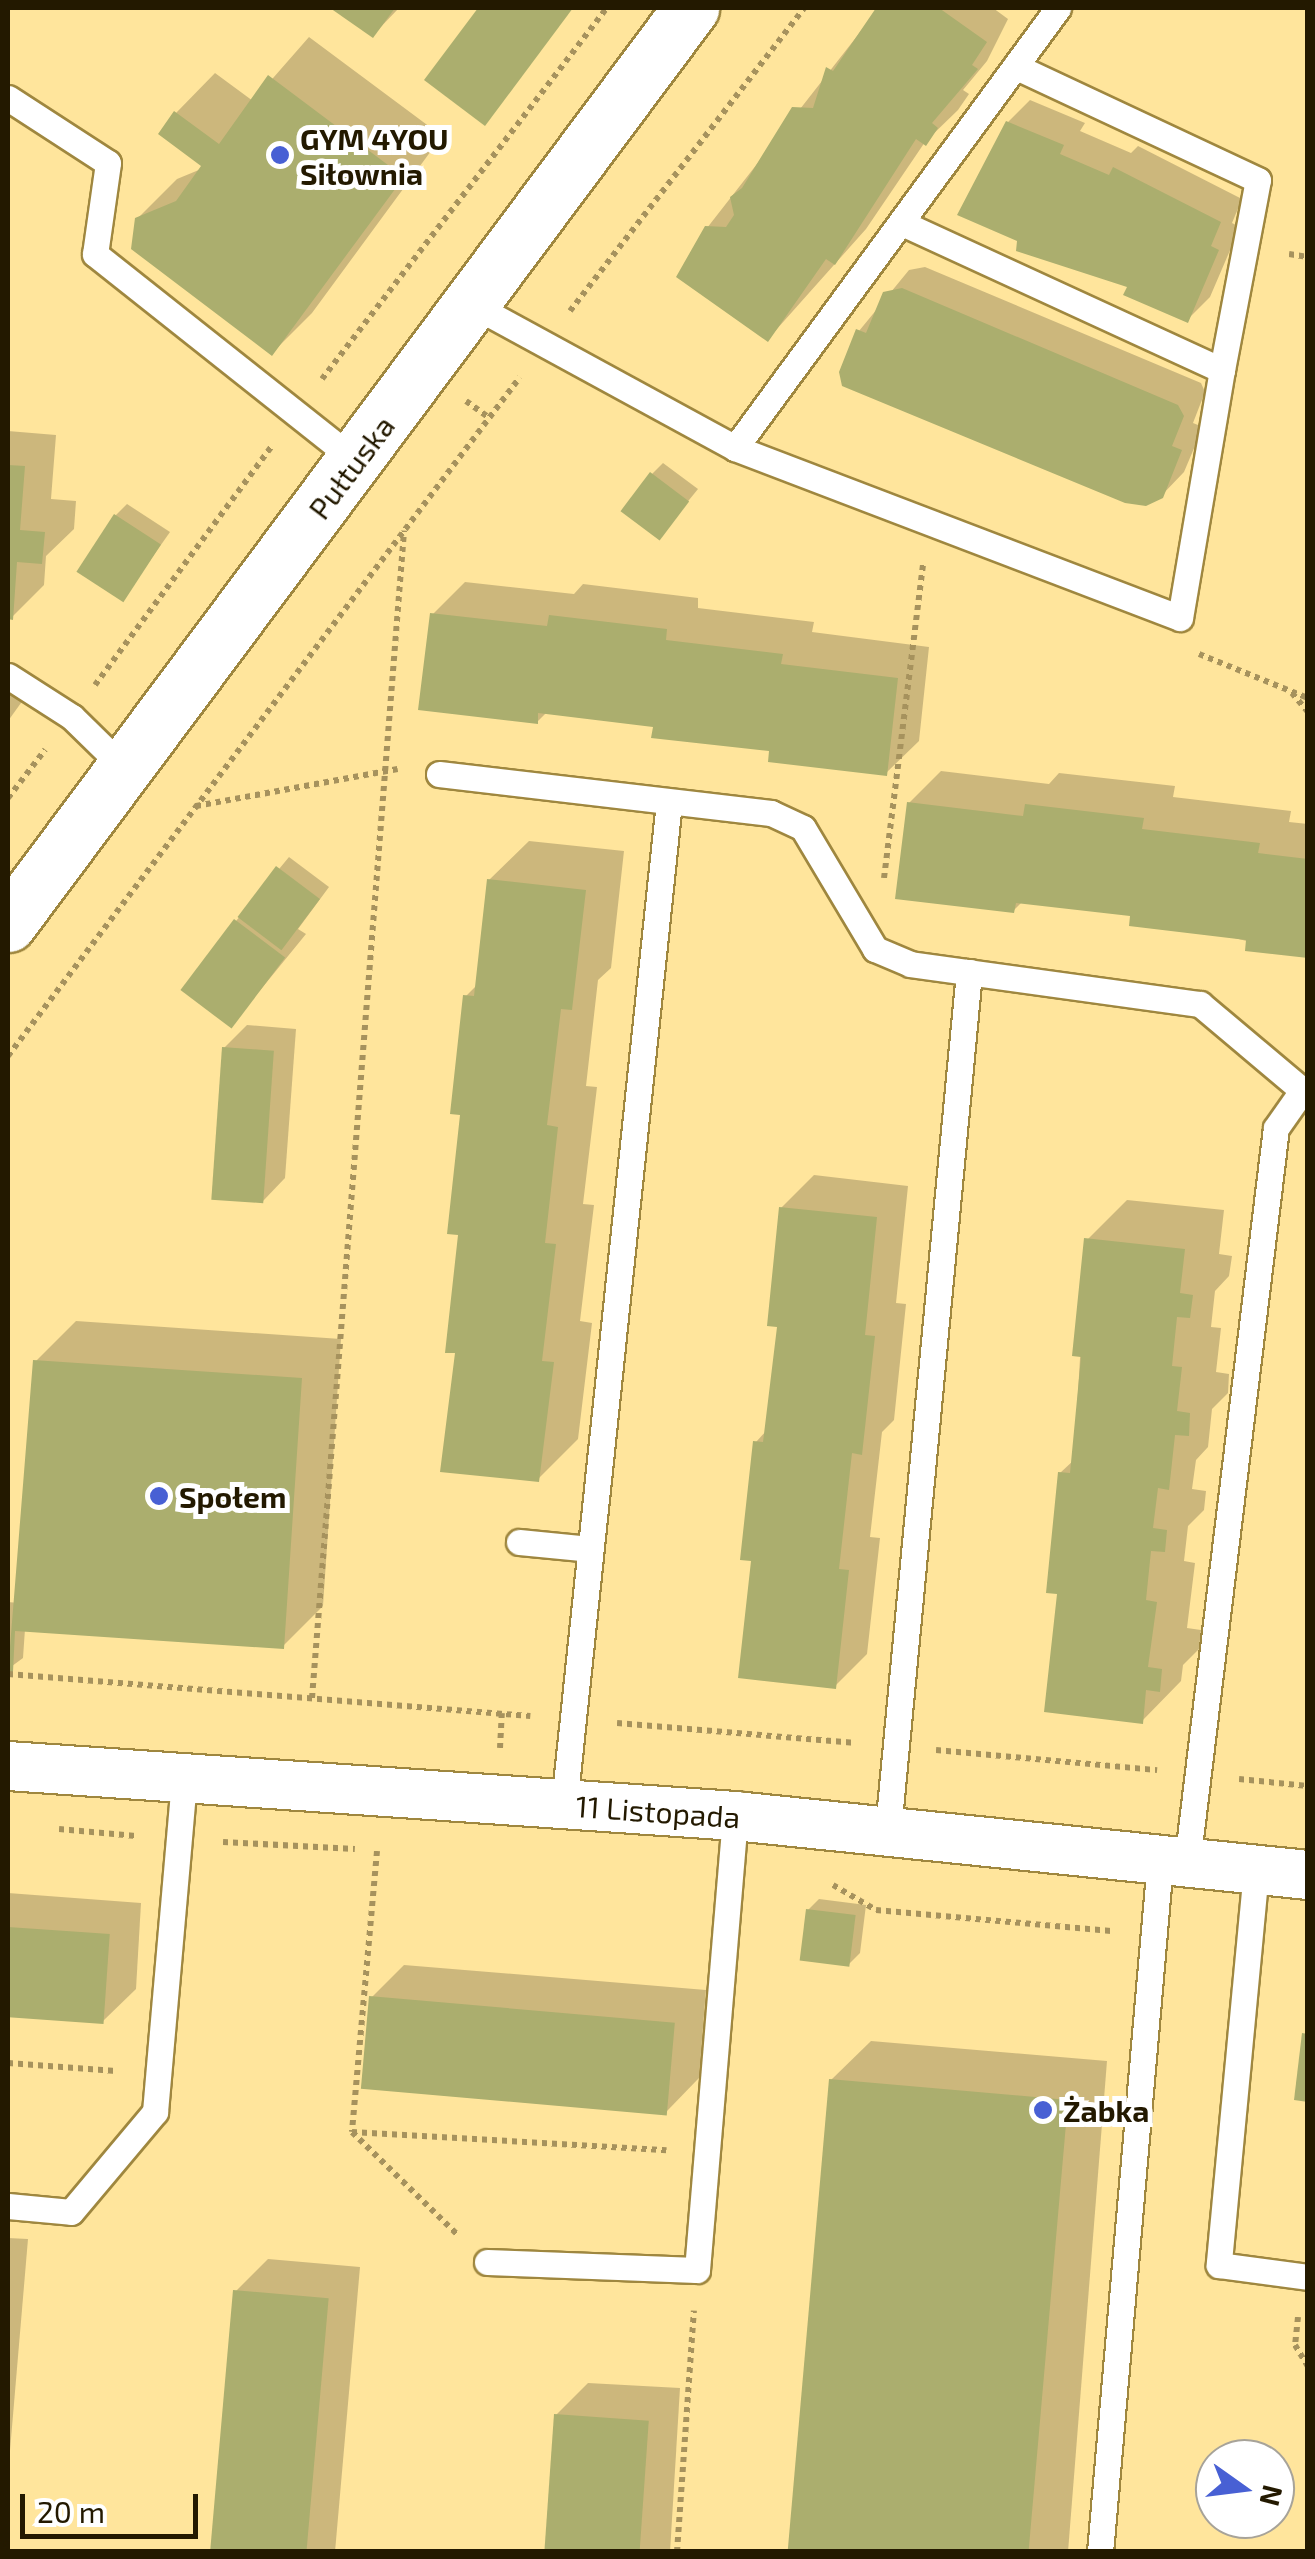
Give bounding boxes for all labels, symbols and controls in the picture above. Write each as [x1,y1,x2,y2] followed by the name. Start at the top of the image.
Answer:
[300,120,449,190] place label: GYM 4YOU Siłownia
[269,144,291,166] marker: GYM 4YOU Siłownia
[301,408,401,526] street label: Pułtuska
[179,1478,286,1514] place label: Społem
[148,1485,170,1507] marker: Społem
[575,1787,741,1835] street label: 11 Listopada
[1063,2092,1149,2128] place label: Żabka
[1032,2099,1054,2121] marker: Żabka
[1195,2439,1295,2539] north arrow
[25,2474,202,2536] scale bar
[1253,2482,1291,2510] text: N
[37,2493,105,2529] text: 20 m

